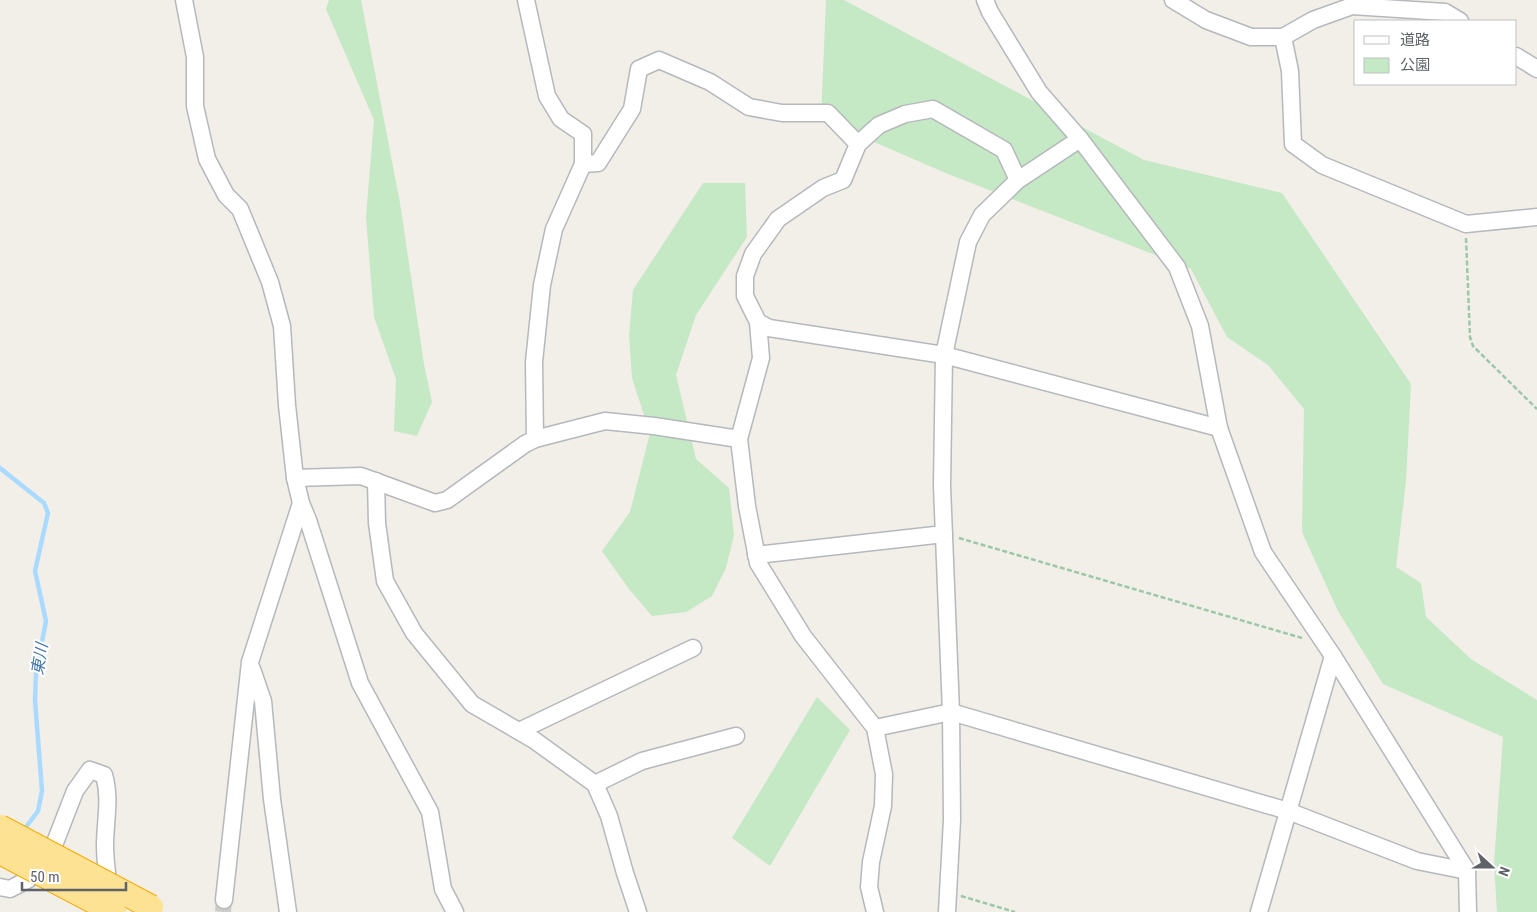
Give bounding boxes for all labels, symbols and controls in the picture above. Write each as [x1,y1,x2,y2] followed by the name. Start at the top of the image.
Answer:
[1354,20,1517,85] legend
[1400,31,1430,49] text: 道路
[1400,56,1430,74] text: 公園
[28,640,52,676] water label: 東川
[1467,842,1517,892] north arrow
[22,860,126,892] scale bar
[1495,865,1513,879] text: N
[30,868,60,886] text: 50 m

